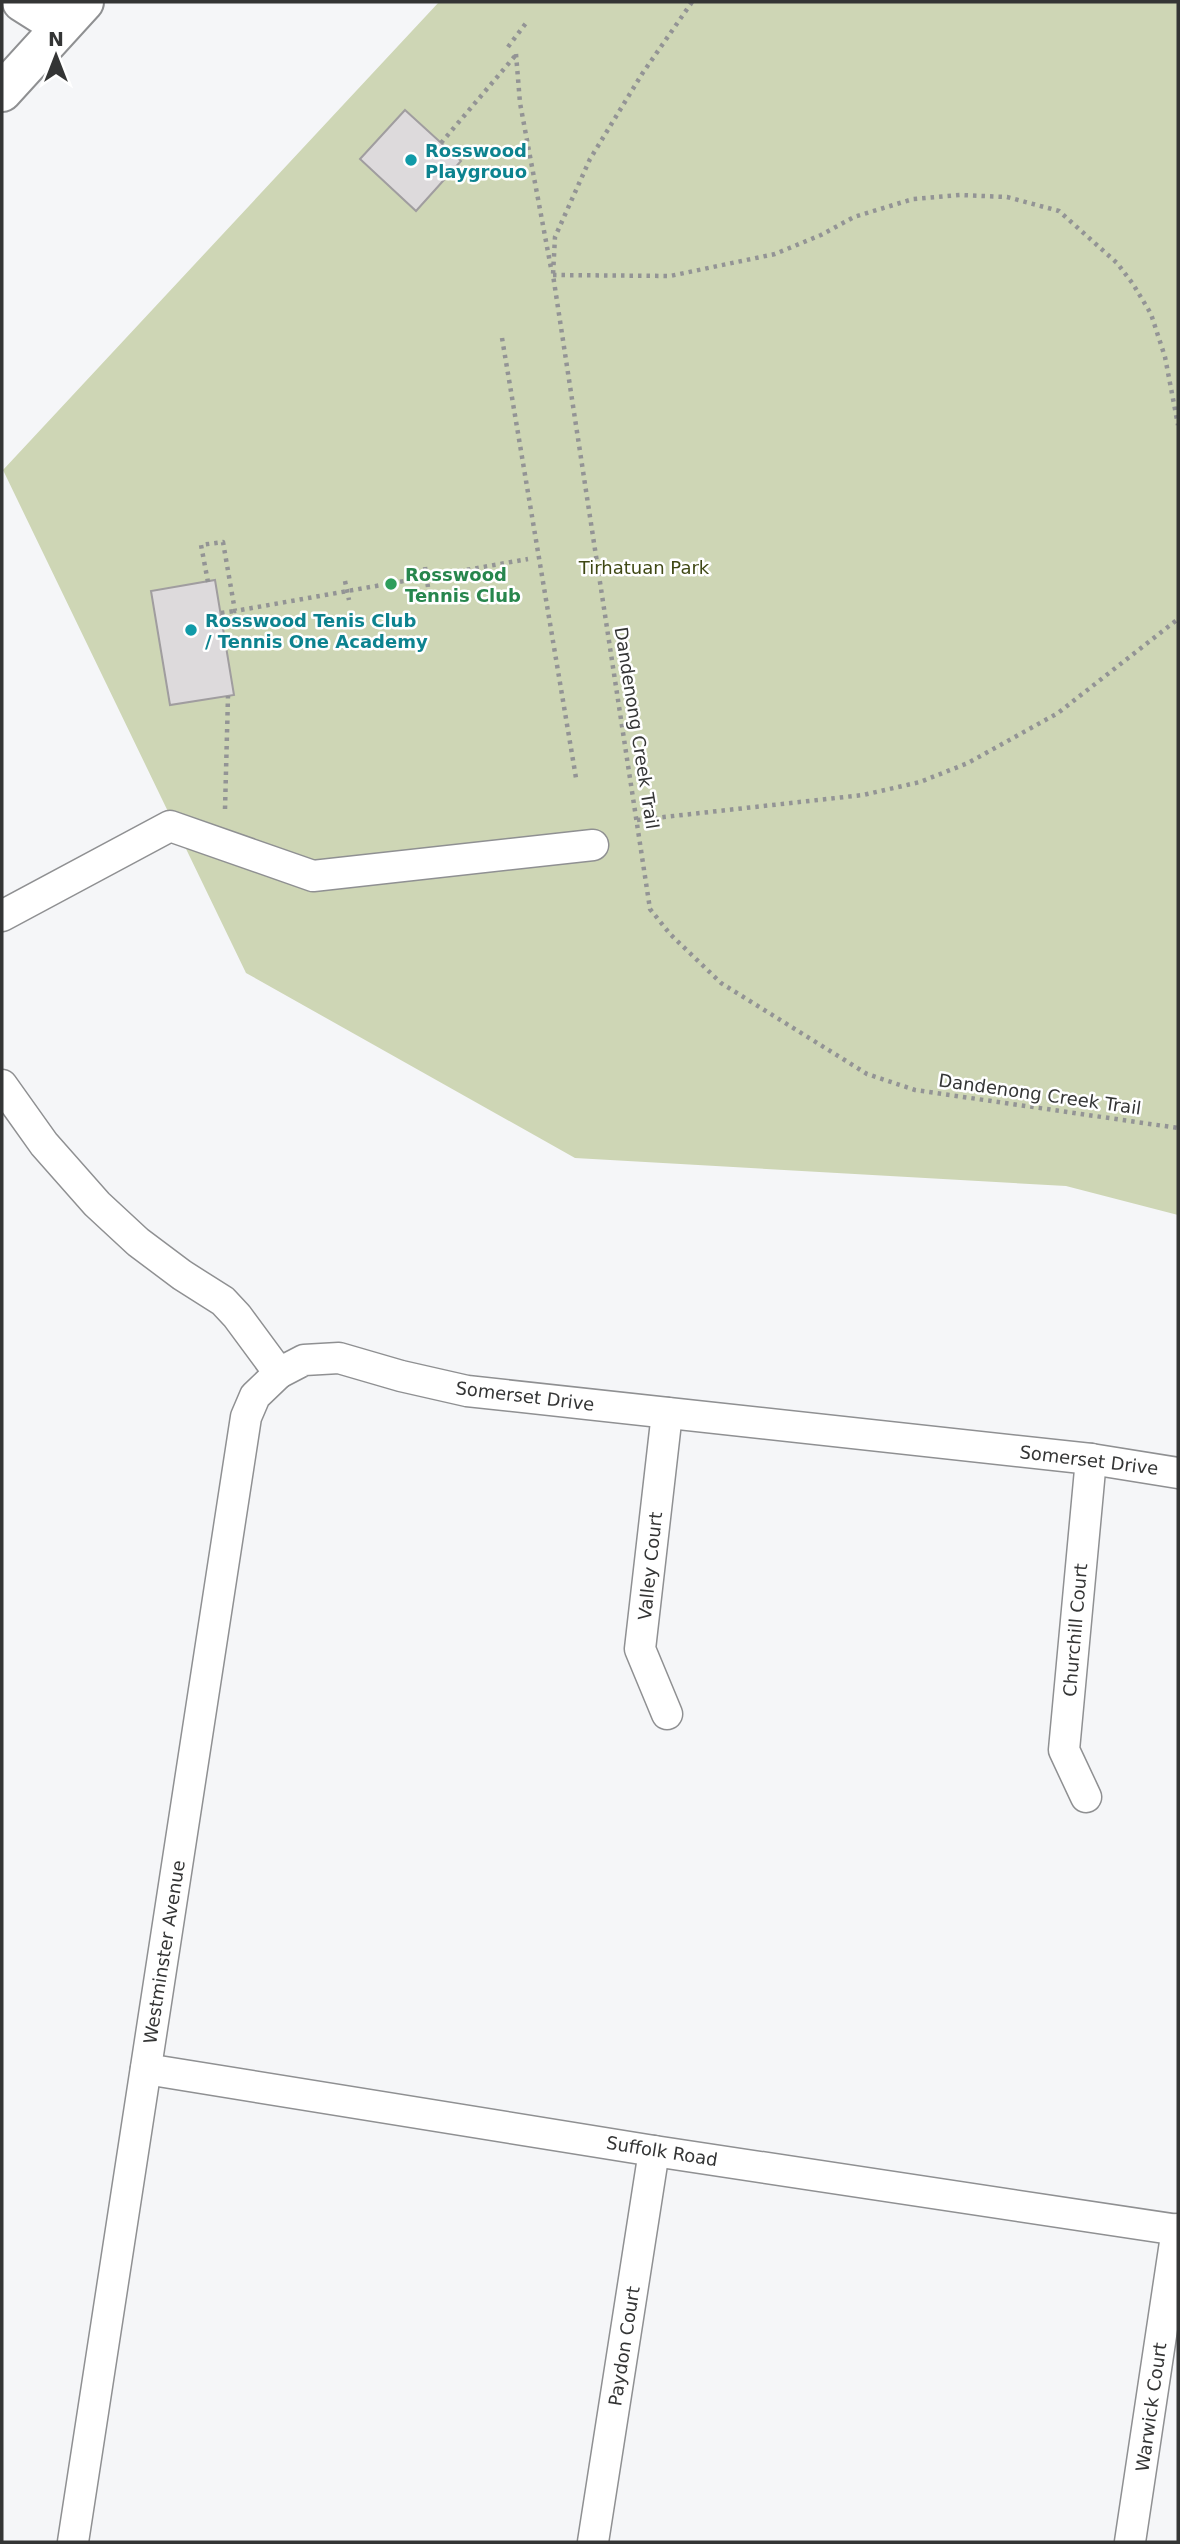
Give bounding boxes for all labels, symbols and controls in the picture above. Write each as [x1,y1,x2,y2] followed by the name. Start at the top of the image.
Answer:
[21,21,91,91] north arrow
[48,28,64,50] text: N
[425,140,527,182] place label: Rosswood Playgrouo
[403,152,419,168] marker: Rosswood Playgrouo
[578,557,710,578] park label: Tirhatuan Park
[405,564,521,606] place label: Rosswood Tennis Club
[383,576,399,592] marker: Rosswood Tennis Club
[205,610,428,652] place label: Rosswood Tenis Club / Tennis One Academy
[183,622,199,638] marker: Rosswood Tenis Club / Tennis One Academy
[611,625,663,831] street label: Dandenong Creek Trail
[937,1069,1143,1119] street label: Dandenong Creek Trail
[454,1377,596,1415] street label: Somerset Drive
[1018,1441,1160,1479] street label: Somerset Drive
[634,1511,666,1621] street label: Valley Court
[1059,1562,1091,1698] street label: Churchill Court
[139,1859,189,2045] street label: Westminster Avenue
[605,2132,719,2170] street label: Suffolk Road
[604,2285,644,2407] street label: Paydon Court
[1132,2341,1170,2473] street label: Warwick Court

